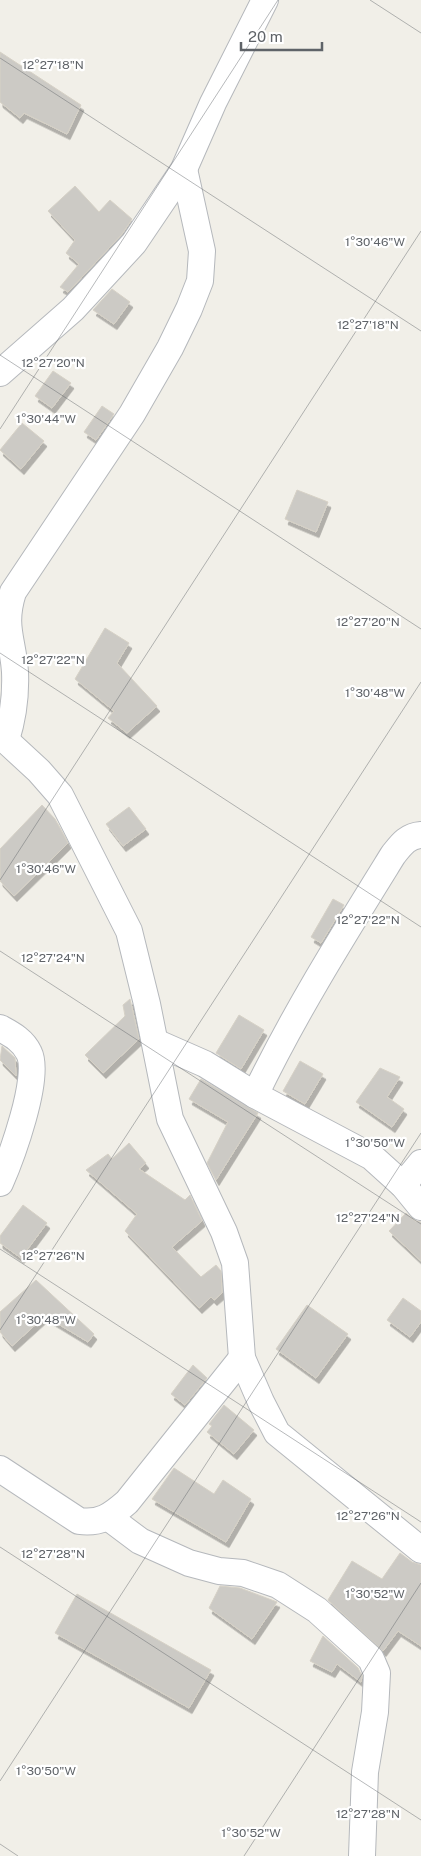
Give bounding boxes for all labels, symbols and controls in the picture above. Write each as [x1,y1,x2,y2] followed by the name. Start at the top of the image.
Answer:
[241,20,322,52] scale bar
[248,28,283,45] text: 20 m
[22,58,84,72] text: 12°27'18"N
[345,235,405,249] text: 1°30'46"W
[337,318,399,332] text: 12°27'18"N
[21,356,85,370] text: 12°27'20"N
[16,412,76,426] text: 1°30'44"W
[336,615,400,629] text: 12°27'20"N
[21,653,85,667] text: 12°27'22"N
[345,686,406,700] text: 1°30'48"W
[16,862,76,876] text: 1°30'46"W
[336,913,400,927] text: 12°27'22"N
[21,951,85,965] text: 12°27'24"N
[345,1136,405,1150] text: 1°30'50"W
[336,1211,400,1225] text: 12°27'24"N
[21,1249,85,1263] text: 12°27'26"N
[16,1313,77,1327] text: 1°30'48"W
[336,1509,400,1523] text: 12°27'26"N
[21,1547,85,1561] text: 12°27'28"N
[345,1587,405,1601] text: 1°30'52"W
[16,1764,76,1778] text: 1°30'50"W
[336,1807,400,1821] text: 12°27'28"N
[221,1826,281,1840] text: 1°30'52"W

